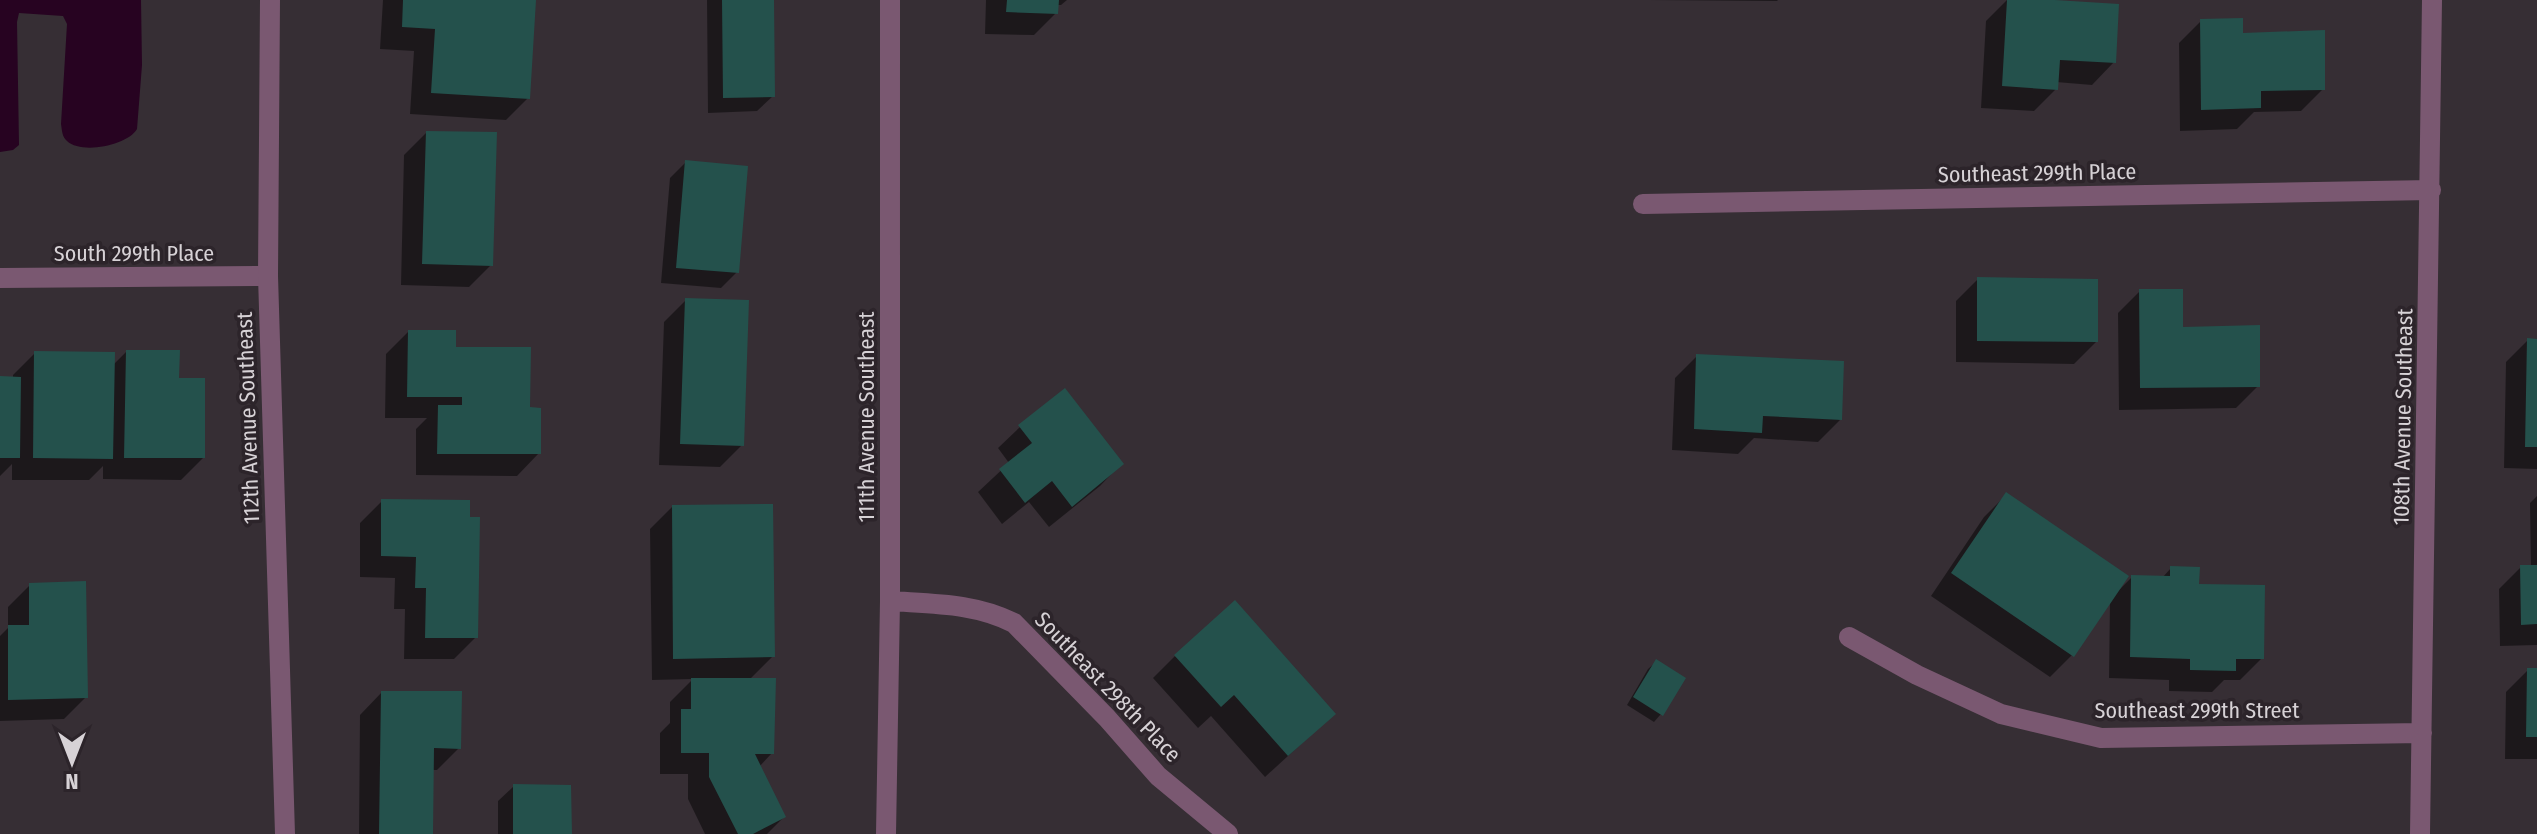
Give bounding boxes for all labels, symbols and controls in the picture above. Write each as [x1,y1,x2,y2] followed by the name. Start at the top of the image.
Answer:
[1938,158,2136,188] street label: Southeast 299th Place
[54,240,214,267] street label: South 299th Place
[2388,308,2418,526] street label: 108th Avenue Southeast
[231,311,265,525] street label: 112th Avenue Southeast
[853,311,880,523] street label: 111th Avenue Southeast
[1029,606,1187,768] street label: Southeast 298th Place
[2095,697,2300,724] street label: Southeast 299th Street
[32,722,112,802] north arrow
[65,768,79,795] text: N

